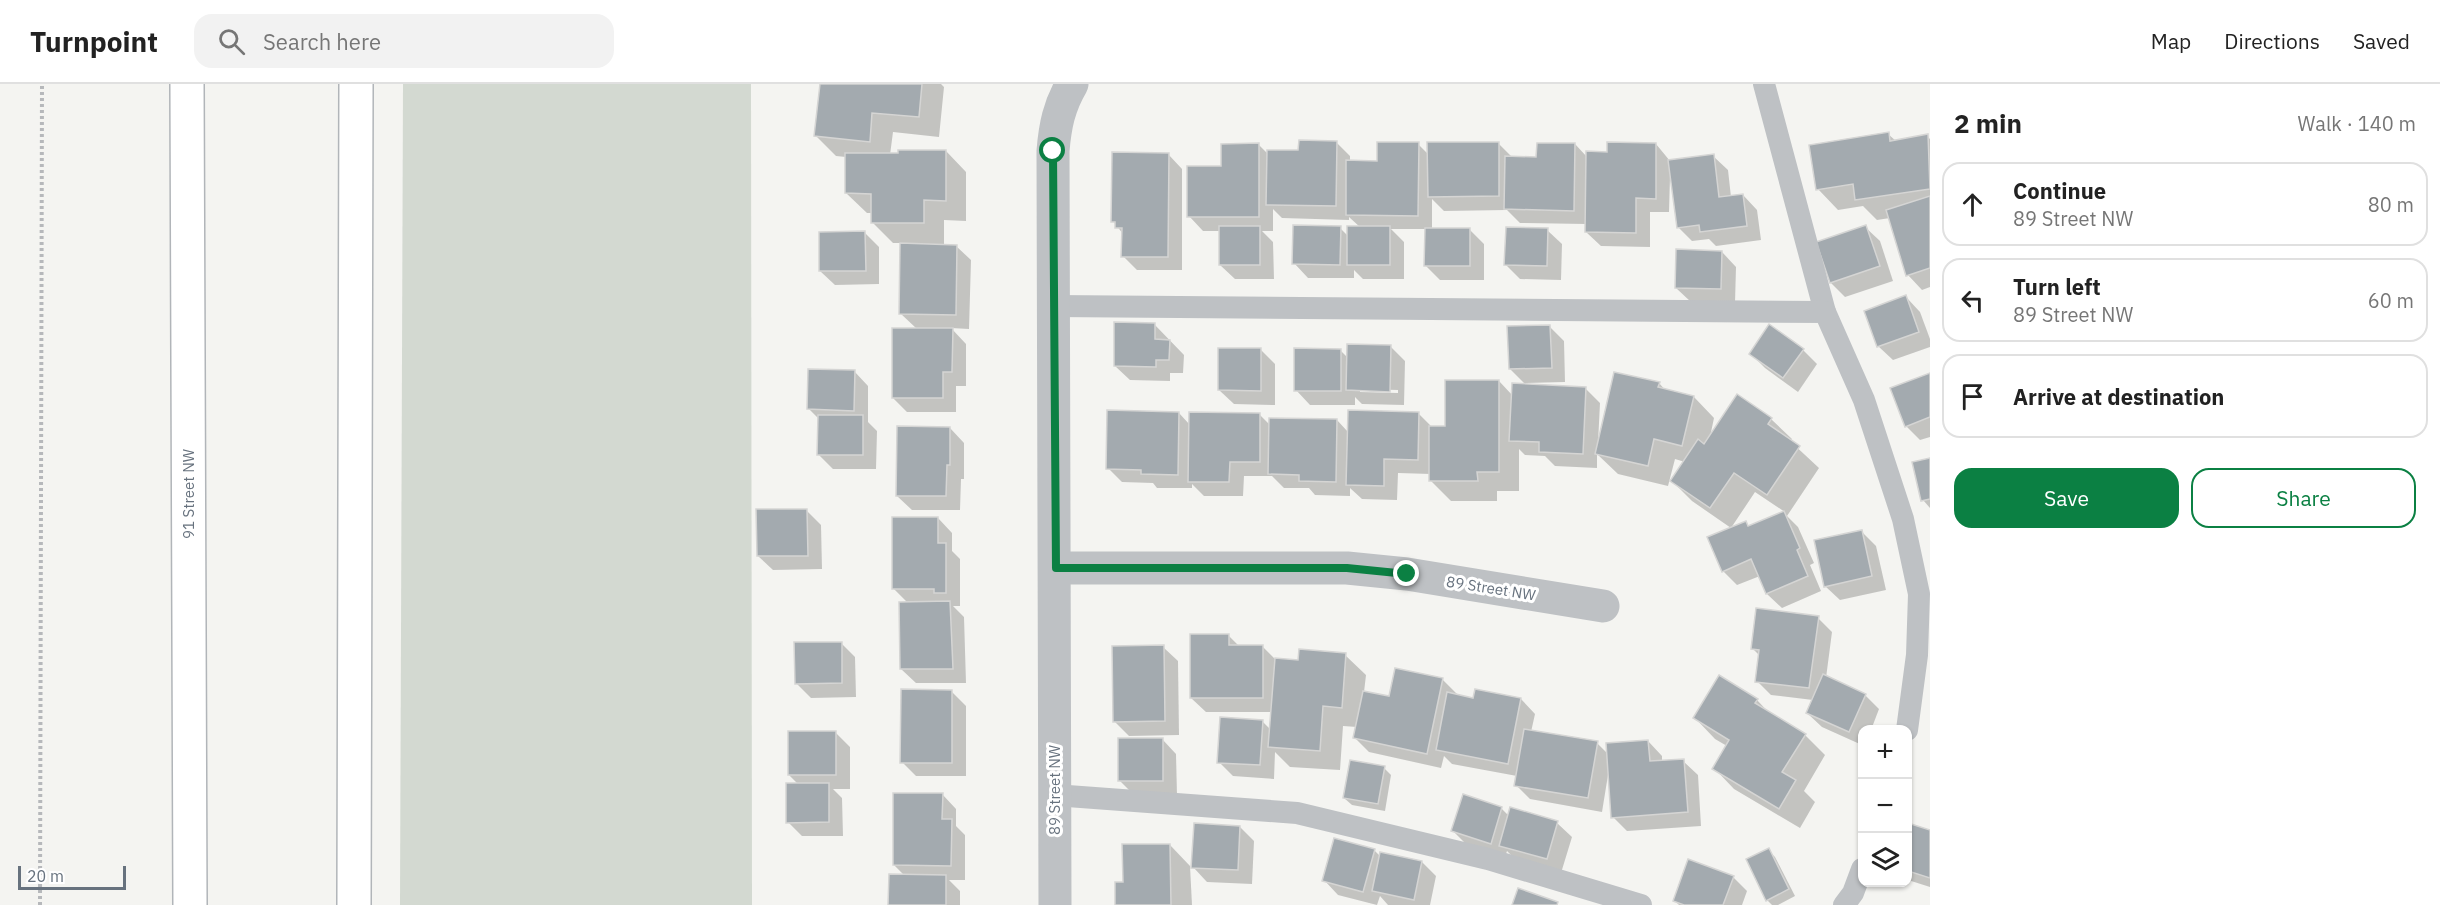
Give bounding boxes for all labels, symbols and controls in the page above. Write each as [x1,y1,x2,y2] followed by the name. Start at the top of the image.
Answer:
[194,14,614,68] search box
[30,23,158,60] text: Turnpoint
[215,25,248,58] icon: search
[263,27,381,56] text: Search here
[2151,27,2191,55] text: Map
[2224,27,2320,55] text: Directions
[2353,27,2410,55] text: Saved
[1954,106,2022,140] text: 2 min
[2298,110,2416,137] text: Walk · 140 m
[1039,137,1065,163] route start
[2013,176,2106,205] text: Continue
[1956,188,1989,221] icon: ahead
[2368,191,2414,218] text: 80 m
[2013,205,2133,232] text: 89 Street NW
[2013,272,2101,301] text: Turn left
[1956,284,1989,317] icon: left
[2368,287,2414,314] text: 60 m
[2013,301,2133,328] text: 89 Street NW
[1956,380,1989,413] icon: arrive
[2013,382,2224,411] text: Arrive at destination
[179,448,198,539] street label: 91 Street NW
[1954,468,2179,528] button: Save
[2191,468,2416,528] button: Share
[1393,560,1419,586] route end
[1445,572,1538,605] street label: 89 Street NW
[1858,725,1912,887] map controls
[1858,725,1912,779] button: +
[1045,744,1064,835] street label: 89 Street NW
[1858,779,1912,833] button: −
[1858,833,1912,887] button: layers
[18,863,126,890] scale bar
[27,866,64,886] text: 20 m

